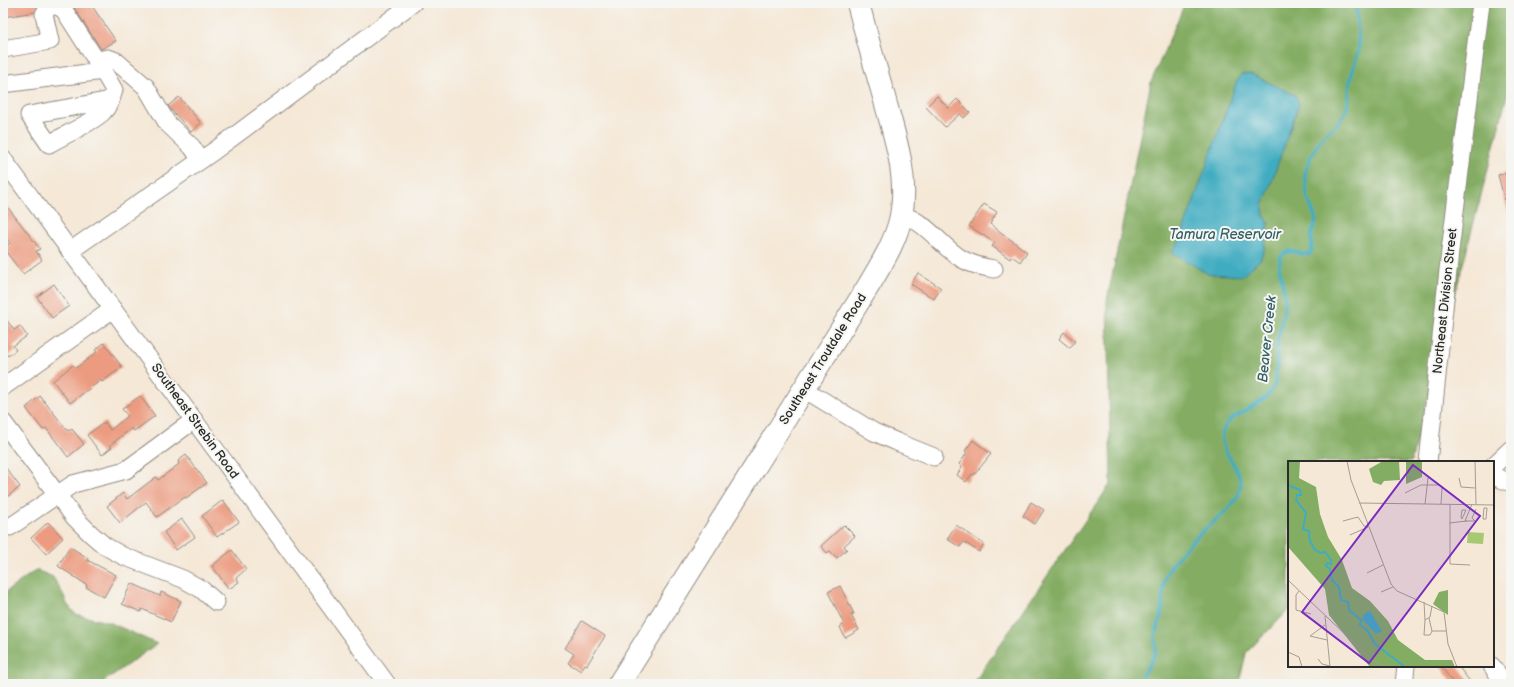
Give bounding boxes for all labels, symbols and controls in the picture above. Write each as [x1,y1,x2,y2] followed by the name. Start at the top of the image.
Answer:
[1169,226,1282,243] water label: Tamura Reservoir
[1429,227,1461,375] street label: Northeast Division Street
[776,290,870,428] street label: Southeast Troutdale Road
[1254,294,1280,383] water label: Beaver Creek
[148,360,242,482] street label: Southeast Strebin Road
[1288,461,1494,667] inset map

